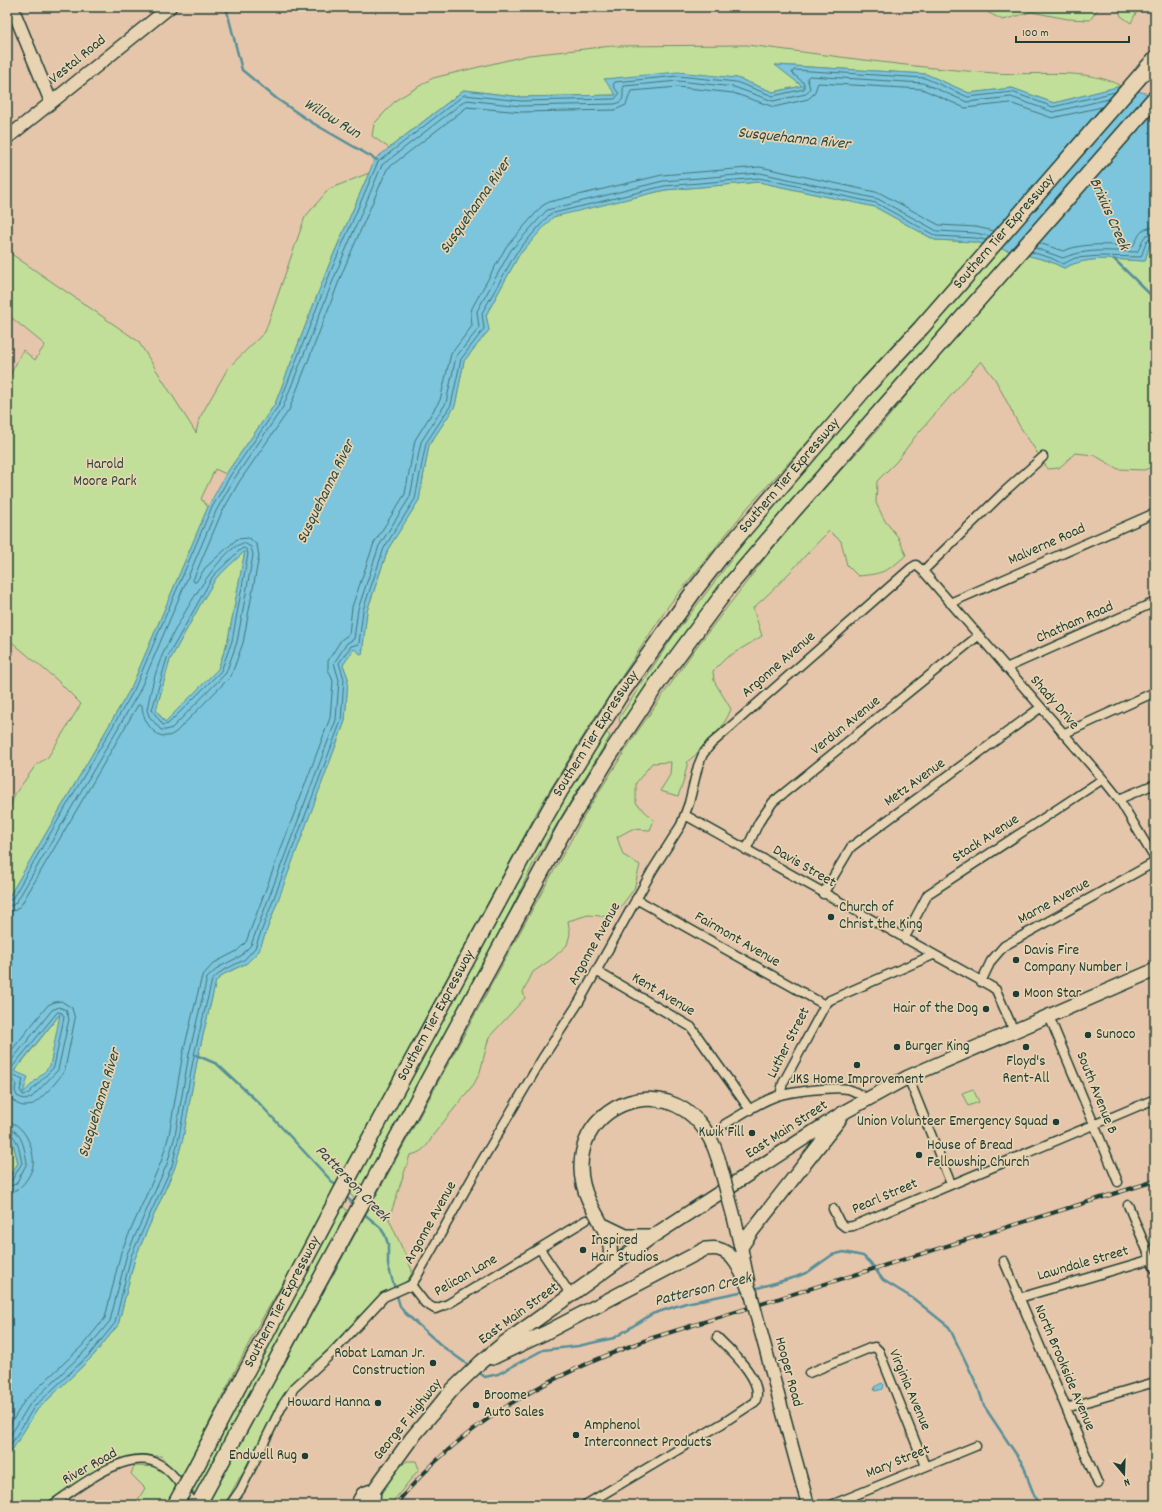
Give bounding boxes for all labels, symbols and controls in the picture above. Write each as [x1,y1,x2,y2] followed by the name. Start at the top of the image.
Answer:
[1016,18,1129,44] scale bar
[1022,25,1049,42] text: 100 m
[45,30,111,90] street label: Vestal Road
[299,93,365,145] water label: Willow Run
[737,122,853,157] water label: Susquehanna River
[434,151,519,259] water label: Susquehanna River
[948,169,1061,294] street label: Southern Tier Expressway
[1083,174,1136,255] water label: Brixius Creek
[734,413,846,539] street label: Southern Tier Expressway
[291,434,362,548] water label: Susquehanna River
[73,454,137,493] park label: Harold Moore Park
[1005,518,1089,572] street label: Malverne Road
[1033,596,1117,650] street label: Chatham Road
[737,626,821,703] street label: Argonne Avenue
[548,666,645,801] street label: Southern Tier Expressway
[1024,671,1084,735] street label: Shady Drive
[806,691,886,761] street label: Verdun Avenue
[880,753,951,813] street label: Metz Avenue
[948,809,1024,869] street label: Stack Avenue
[768,840,840,894] street label: Davis Street
[1014,873,1094,931] street label: Marne Avenue
[839,897,923,936] place label: Church of Christ the King
[563,898,627,990] street label: Argonne Avenue
[690,906,784,974] street label: Fairmont Avenue
[826,912,836,922] marker: Church of Christ the King
[1024,940,1128,979] place label: Davis Fire Company Number 1
[392,946,481,1085] street label: Southern Tier Expressway
[1011,955,1021,965] marker: Davis Fire Company Number 1
[627,967,699,1023] street label: Kent Avenue
[1024,983,1082,1005] place label: Moon Star
[1011,989,1021,999] marker: Moon Star
[893,998,978,1020] place label: Hair of the Dog
[762,1003,817,1082] street label: Luther Street
[981,1004,991,1014] marker: Hair of the Dog
[1096,1024,1136,1046] place label: Sunoco
[1083,1030,1093,1040] marker: Sunoco
[905,1036,970,1058] place label: Burger King
[892,1042,902,1052] marker: Burger King
[1021,1042,1031,1052] marker: Floyd's Rent-All
[72,1044,128,1160] water label: Susquehanna River
[1069,1048,1123,1138] street label: South Avenue B
[1003,1051,1050,1090] place label: Floyd's Rent-All
[852,1060,862,1070] marker: JKS Home Improvement
[790,1069,924,1091] place label: JKS Home Improvement
[741,1095,833,1165] street label: East Main Street
[857,1111,1048,1133] place label: Union Volunteer Emergency Squad
[1051,1117,1061,1127] marker: Union Volunteer Emergency Squad
[699,1122,744,1144] place label: Kwik Fill
[747,1128,757,1138] marker: Kwik Fill
[927,1135,1029,1174] place label: House of Bread Fellowship Church
[309,1140,396,1229] water label: Patterson Creek
[914,1150,924,1160] marker: House of Bread Fellowship Church
[849,1173,922,1221] street label: Pearl Street
[399,1177,463,1269] street label: Argonne Avenue
[591,1230,659,1269] place label: Inspired Hair Studios
[239,1232,327,1372] street label: Southern Tier Expressway
[1035,1240,1132,1288] street label: Lawndale Street
[578,1245,588,1255] marker: Inspired Hair Studios
[430,1249,502,1303] street label: Pelican Lane
[652,1267,755,1313] water label: Patterson Creek
[474,1277,564,1351] street label: East Main Street
[1028,1302,1101,1435] street label: North Brookside Avenue
[768,1335,808,1409] street label: Hooper Road
[334,1343,425,1382] place label: Robat Laman Jr. Construction
[882,1346,936,1434] street label: Virginia Avenue
[428,1358,438,1368] marker: Robat Laman Jr. Construction
[368,1374,449,1466] street label: George F Highway
[484,1385,544,1424] place label: Broome Auto Sales
[287,1392,371,1414] place label: Howard Hanna
[373,1398,383,1408] marker: Howard Hanna
[471,1400,481,1410] marker: Broome Auto Sales
[584,1415,712,1454] place label: Amphenol Interconnect Products
[571,1430,581,1440] marker: Amphenol Interconnect Products
[863,1439,934,1485] street label: Mary Street
[58,1443,122,1491] street label: River Road
[229,1445,297,1467] place label: Endwell Rug
[300,1451,310,1461] marker: Endwell Rug
[1104,1454,1144,1494] north arrow
[1121,1473,1132,1490] text: N

